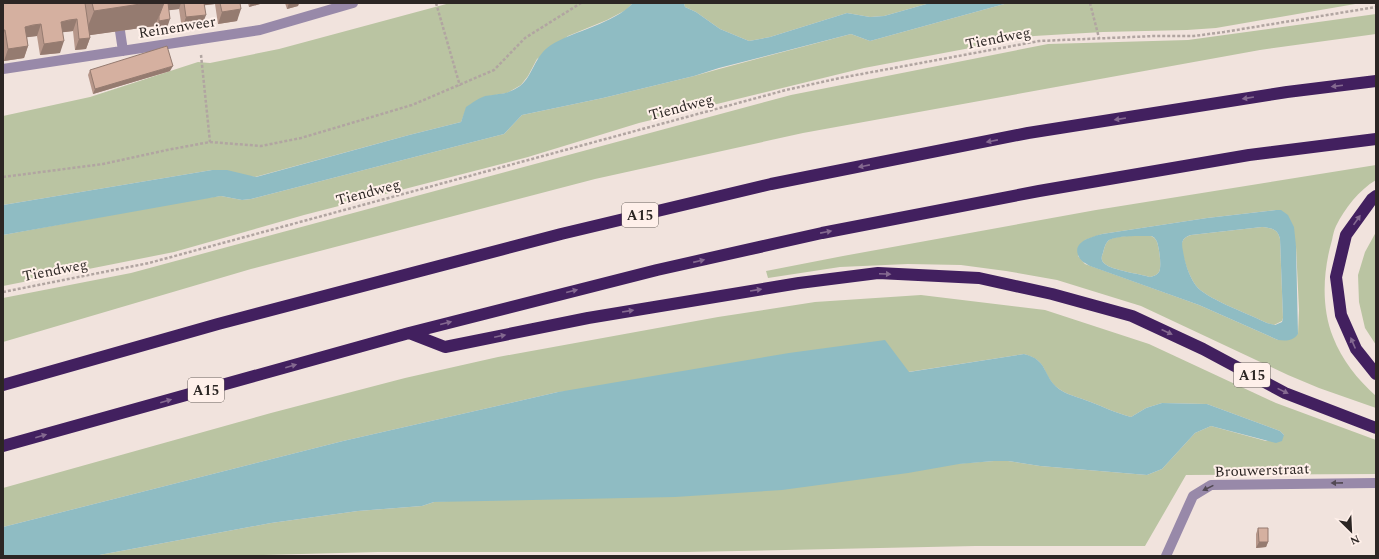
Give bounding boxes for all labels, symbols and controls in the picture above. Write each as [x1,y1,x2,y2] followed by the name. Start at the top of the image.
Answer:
[137,10,218,45] street label: Reinenweer
[964,21,1033,56] street label: Tiendweg
[1331,83,1343,89] one-way arrow
[646,88,716,127] street label: Tiendweg
[1242,95,1254,101] one-way arrow
[1114,116,1126,122] one-way arrow
[986,138,998,144] one-way arrow
[858,163,870,169] one-way arrow
[333,173,403,212] street label: Tiendweg
[622,203,658,227] road number: A15
[1353,215,1361,225] one-way arrow
[819,229,832,235] one-way arrow
[21,253,90,288] street label: Tiendweg
[692,257,705,263] one-way arrow
[879,271,892,277] one-way arrow
[750,287,762,293] one-way arrow
[566,288,579,294] one-way arrow
[621,308,634,314] one-way arrow
[440,320,453,326] one-way arrow
[1162,329,1173,335] one-way arrow
[494,332,506,338] one-way arrow
[1350,337,1356,348] one-way arrow
[285,363,297,369] one-way arrow
[1234,363,1270,387] road number: A15
[188,378,224,402] road number: A15
[1277,388,1289,394] one-way arrow
[160,398,172,404] one-way arrow
[35,433,47,439] one-way arrow
[1214,457,1310,484] street label: Brouwerstraat
[1330,480,1343,486] one-way arrow
[1202,485,1214,491] one-way arrow
[1331,511,1371,551] north arrow
[1347,530,1362,549] text: N

